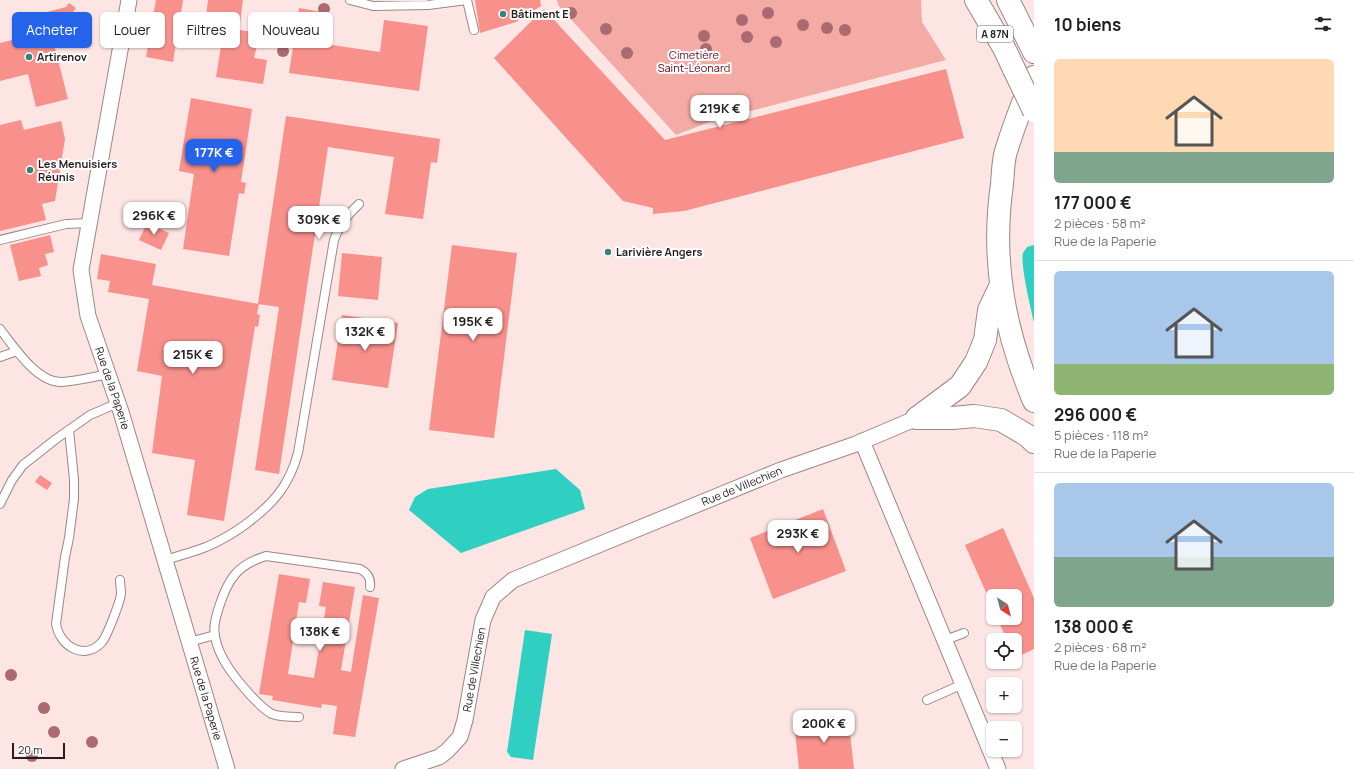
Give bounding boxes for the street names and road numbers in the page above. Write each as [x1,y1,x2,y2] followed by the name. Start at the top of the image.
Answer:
[977,26,1013,42] road number: A 87N
[92,345,134,432] street label: Rue de la Paperie
[699,462,784,509] street label: Rue de Villechien
[459,626,489,713] street label: Rue de Villechien
[187,655,226,742] street label: Rue de la Paperie

